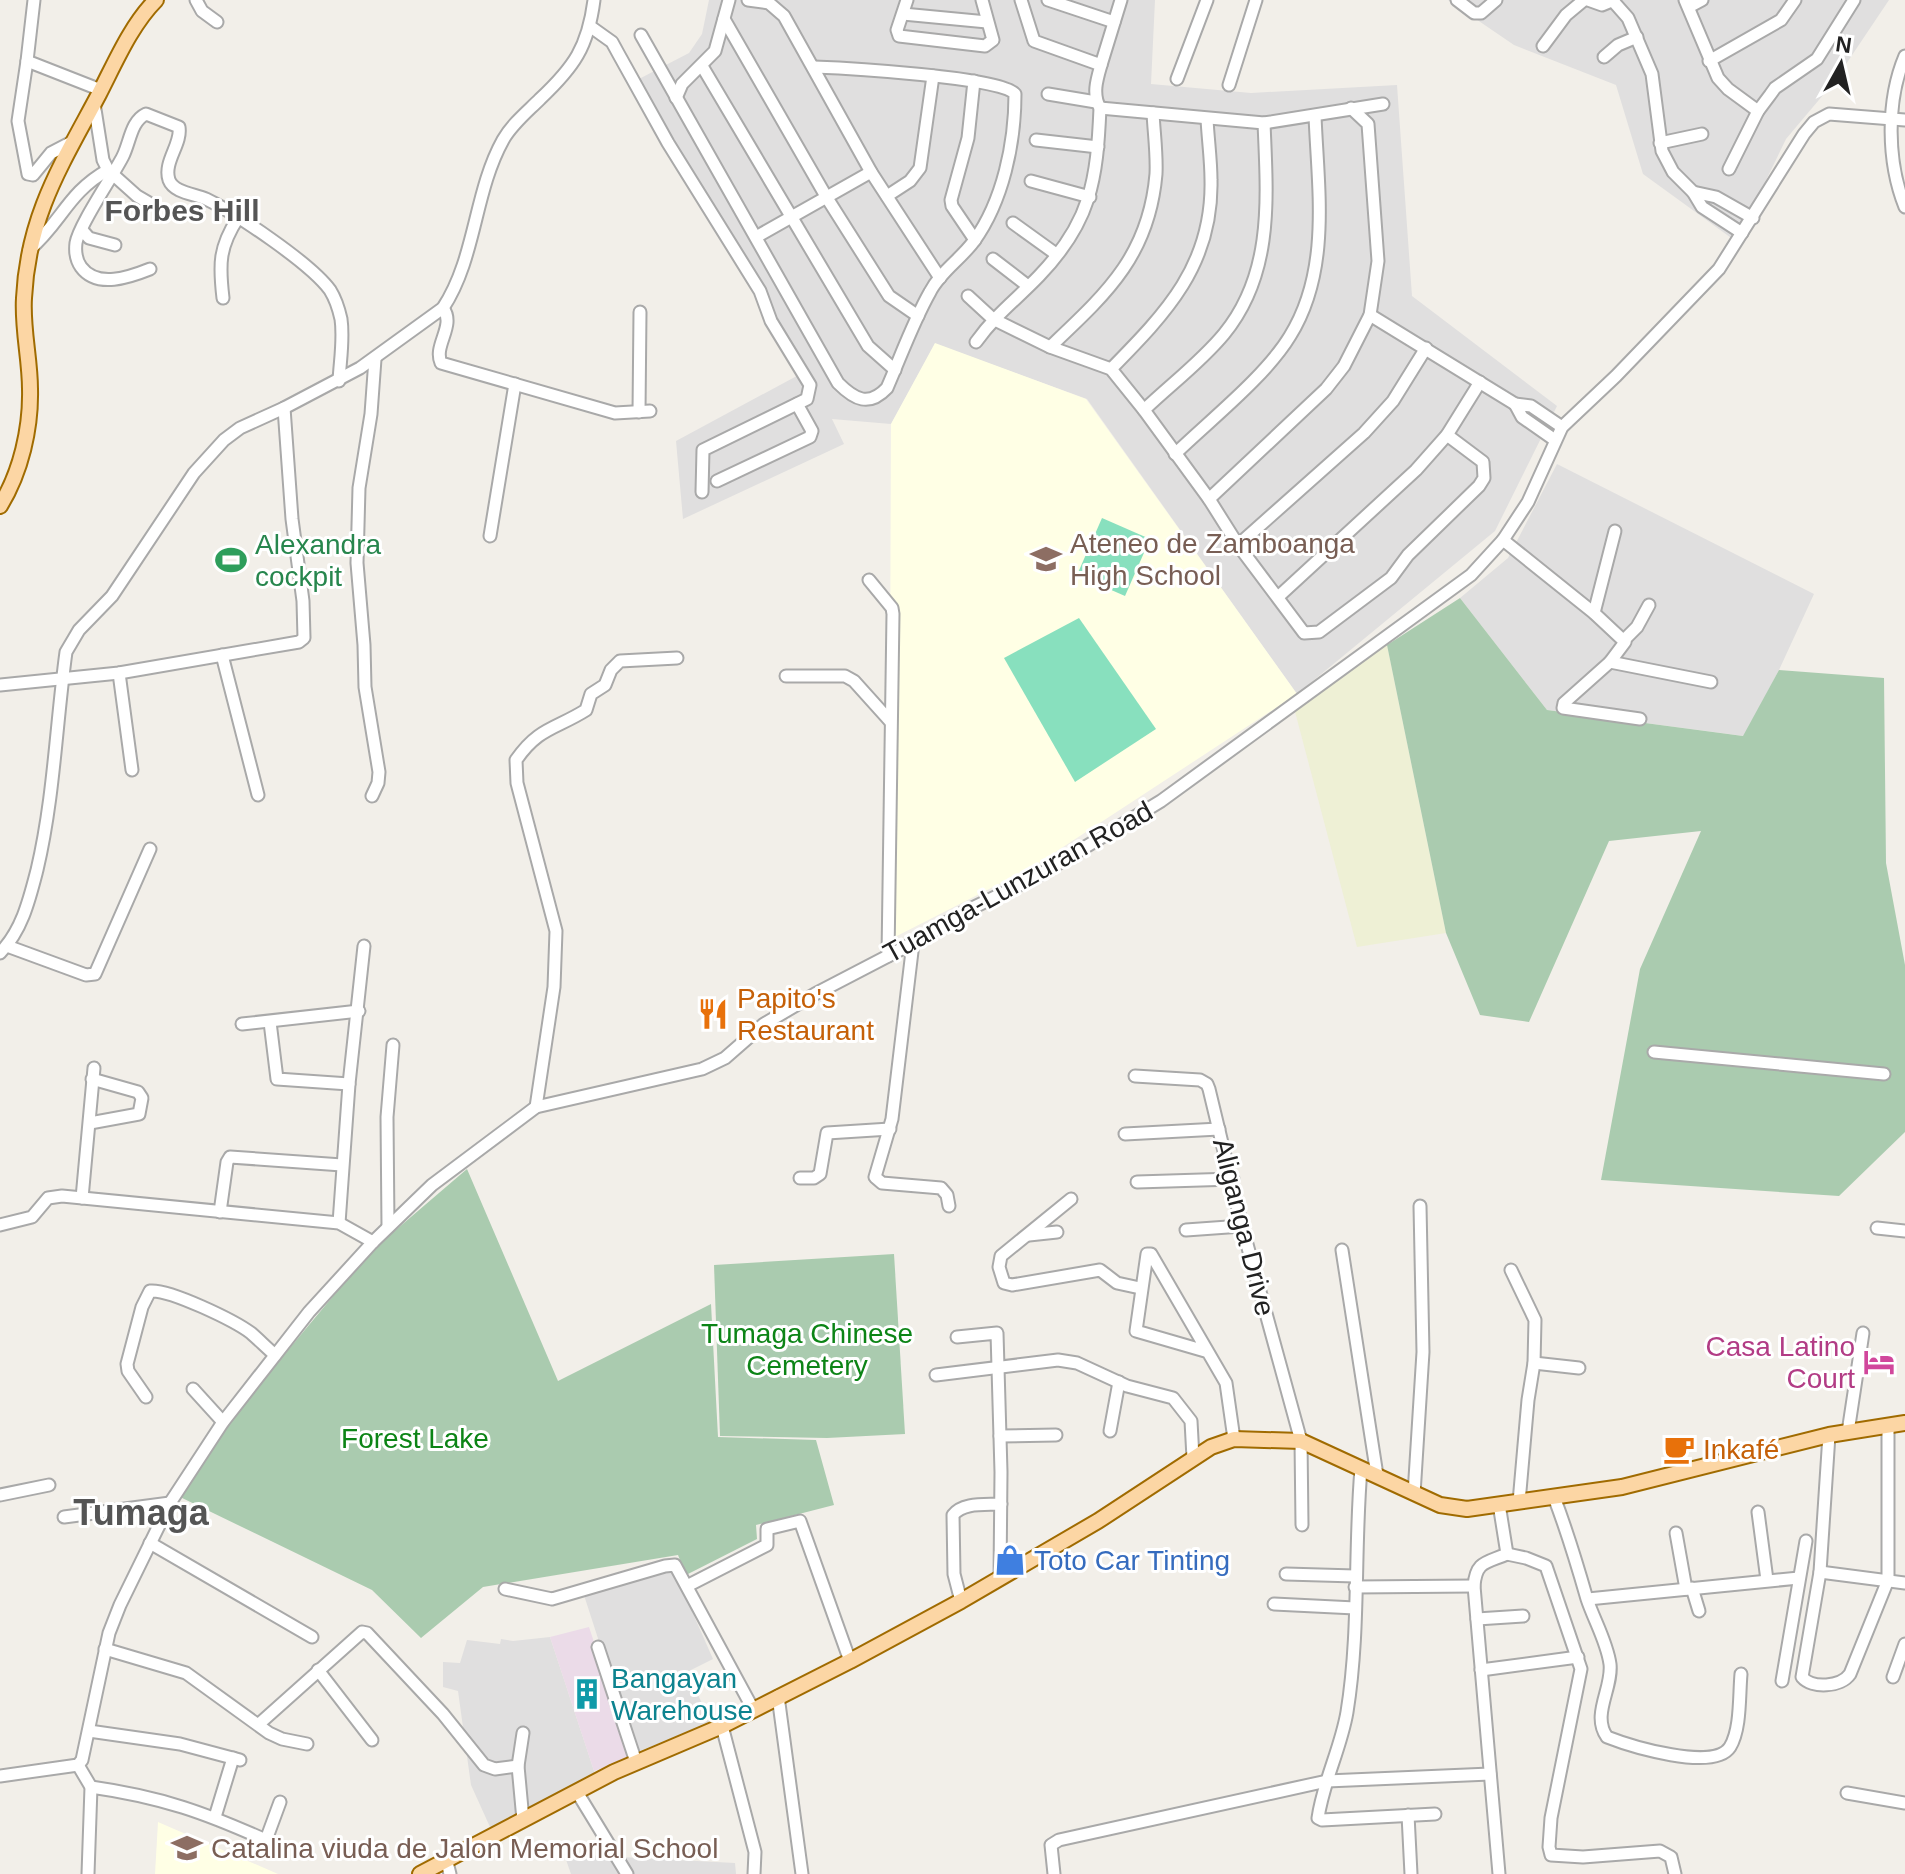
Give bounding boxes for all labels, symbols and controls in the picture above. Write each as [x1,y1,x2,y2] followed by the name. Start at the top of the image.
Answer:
[1801,24,1881,104] north arrow
[1834,31,1853,58] text: N
[104,194,260,227] district label: Forbes Hill
[1070,528,1355,591] place label: Ateneo de Zamboanga High School
[255,529,382,592] place label: Alexandra cockpit
[1029,542,1063,576] school or university icon: Ateneo de Zamboanga High School
[214,543,248,577] sports icon: Alexandra cockpit
[878,795,1158,969] street label: Tuamga-Lunzuran Road
[737,983,874,1046] place label: Papito's Restaurant
[696,997,730,1031] restaurant icon: Papito's Restaurant
[1207,1135,1281,1319] street label: Aliganga Drive
[701,1318,913,1381] park label: Tumaga Chinese Cemetery
[1706,1331,1855,1394] place label: Casa Latino Court
[1862,1345,1896,1379] hotel icon: Casa Latino Court
[341,1423,489,1454] park label: Forest Lake
[1662,1432,1696,1466] cafe icon: Inkafé
[1703,1434,1779,1465] place label: Inkafé
[73,1492,210,1533] district label: Tumaga
[993,1543,1027,1577] shop icon: Toto Car Tinting
[1034,1545,1230,1576] place label: Toto Car Tinting
[611,1663,753,1726] place label: Bangayan Warehouse
[570,1677,604,1711] building icon: Bangayan Warehouse
[170,1831,204,1865] school or university icon: Catalina viuda de Jalon Memorial School
[211,1833,718,1864] place label: Catalina viuda de Jalon Memorial School

